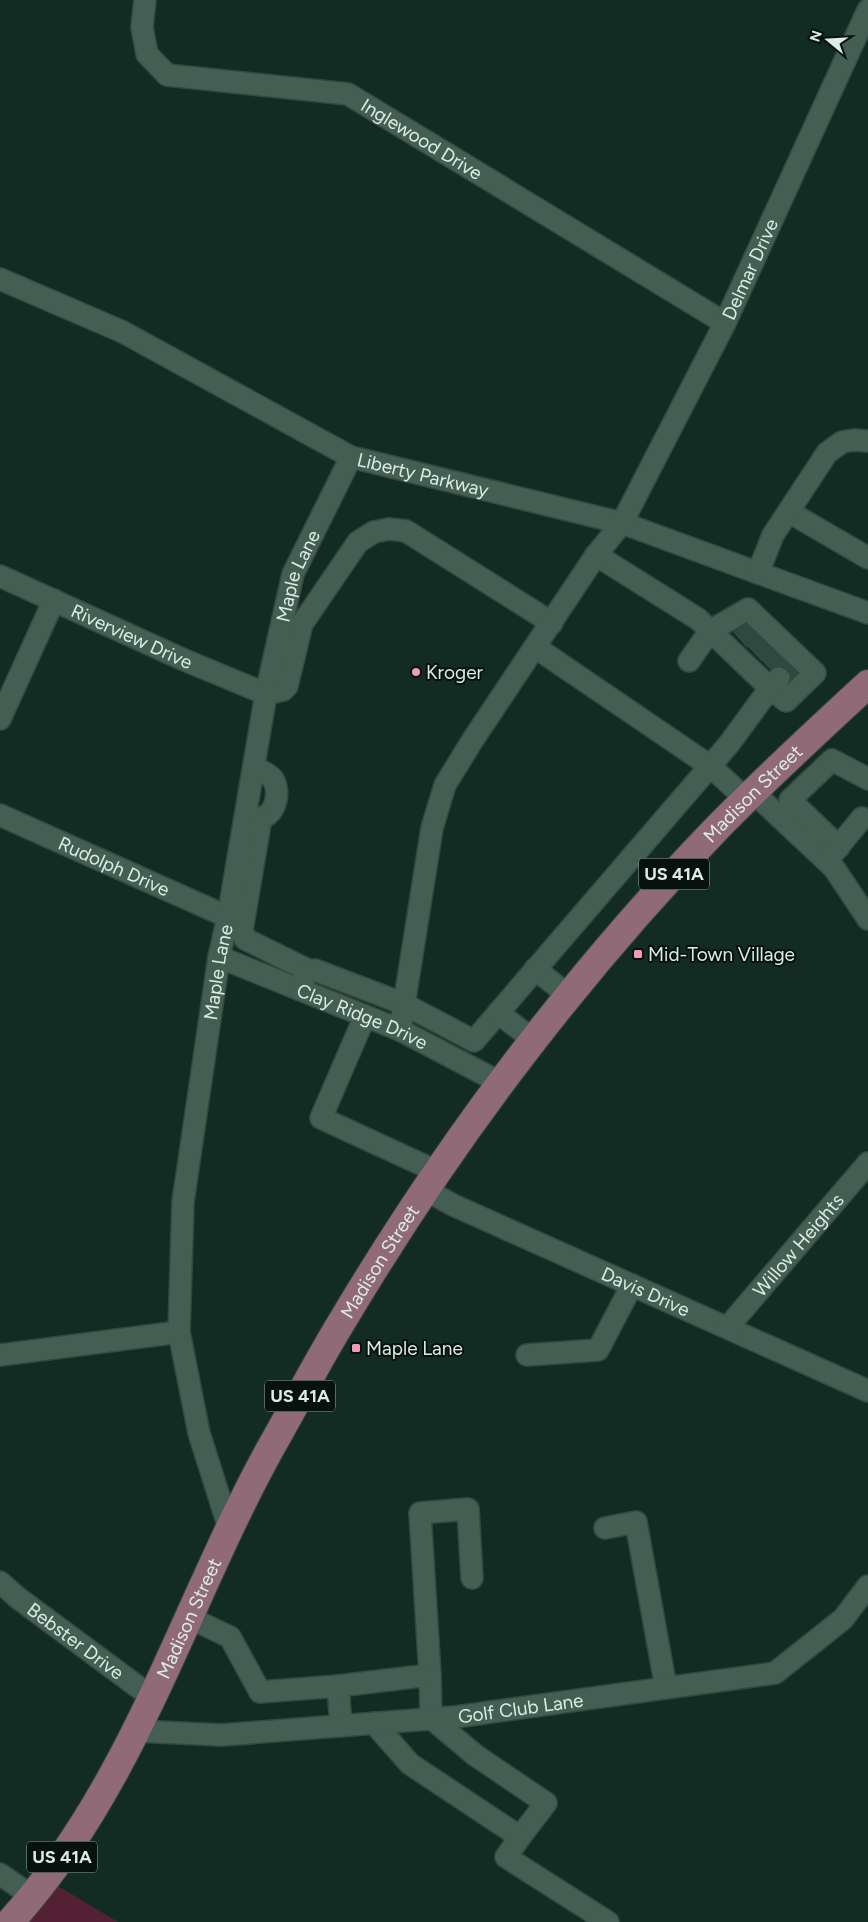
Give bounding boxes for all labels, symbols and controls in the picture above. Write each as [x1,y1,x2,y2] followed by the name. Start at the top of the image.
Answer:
[803,15,853,65] north arrow
[806,28,826,44] text: N
[357,93,487,184] street label: Inglewood Drive
[717,215,783,323] street label: Delmar Drive
[355,447,491,502] street label: Liberty Parkway
[271,526,325,624] street label: Maple Lane
[68,599,196,674] street label: Riverview Drive
[426,661,484,684] place label: Kroger
[410,666,422,678] marker: Kroger
[698,740,807,847] street label: Madison Street
[55,831,173,901] street label: Rudolph Drive
[639,859,709,890] road number: US 41A
[198,922,237,1022] street label: Maple Lane
[648,943,795,966] place label: Mid-Town Village
[632,948,644,960] marker: Mid-Town Village
[294,978,432,1054] street label: Clay Ridge Drive
[748,1188,849,1301] street label: Willow Heights
[335,1200,424,1322] street label: Madison Street
[598,1262,693,1321] street label: Davis Drive
[366,1337,463,1360] place label: Maple Lane
[350,1342,362,1354] marker: Maple Lane
[265,1380,335,1412] road number: US 41A
[151,1554,226,1682] street label: Madison Street
[23,1597,129,1684] street label: Bebster Drive
[456,1688,585,1728] street label: Golf Club Lane
[27,1841,97,1872] road number: US 41A

